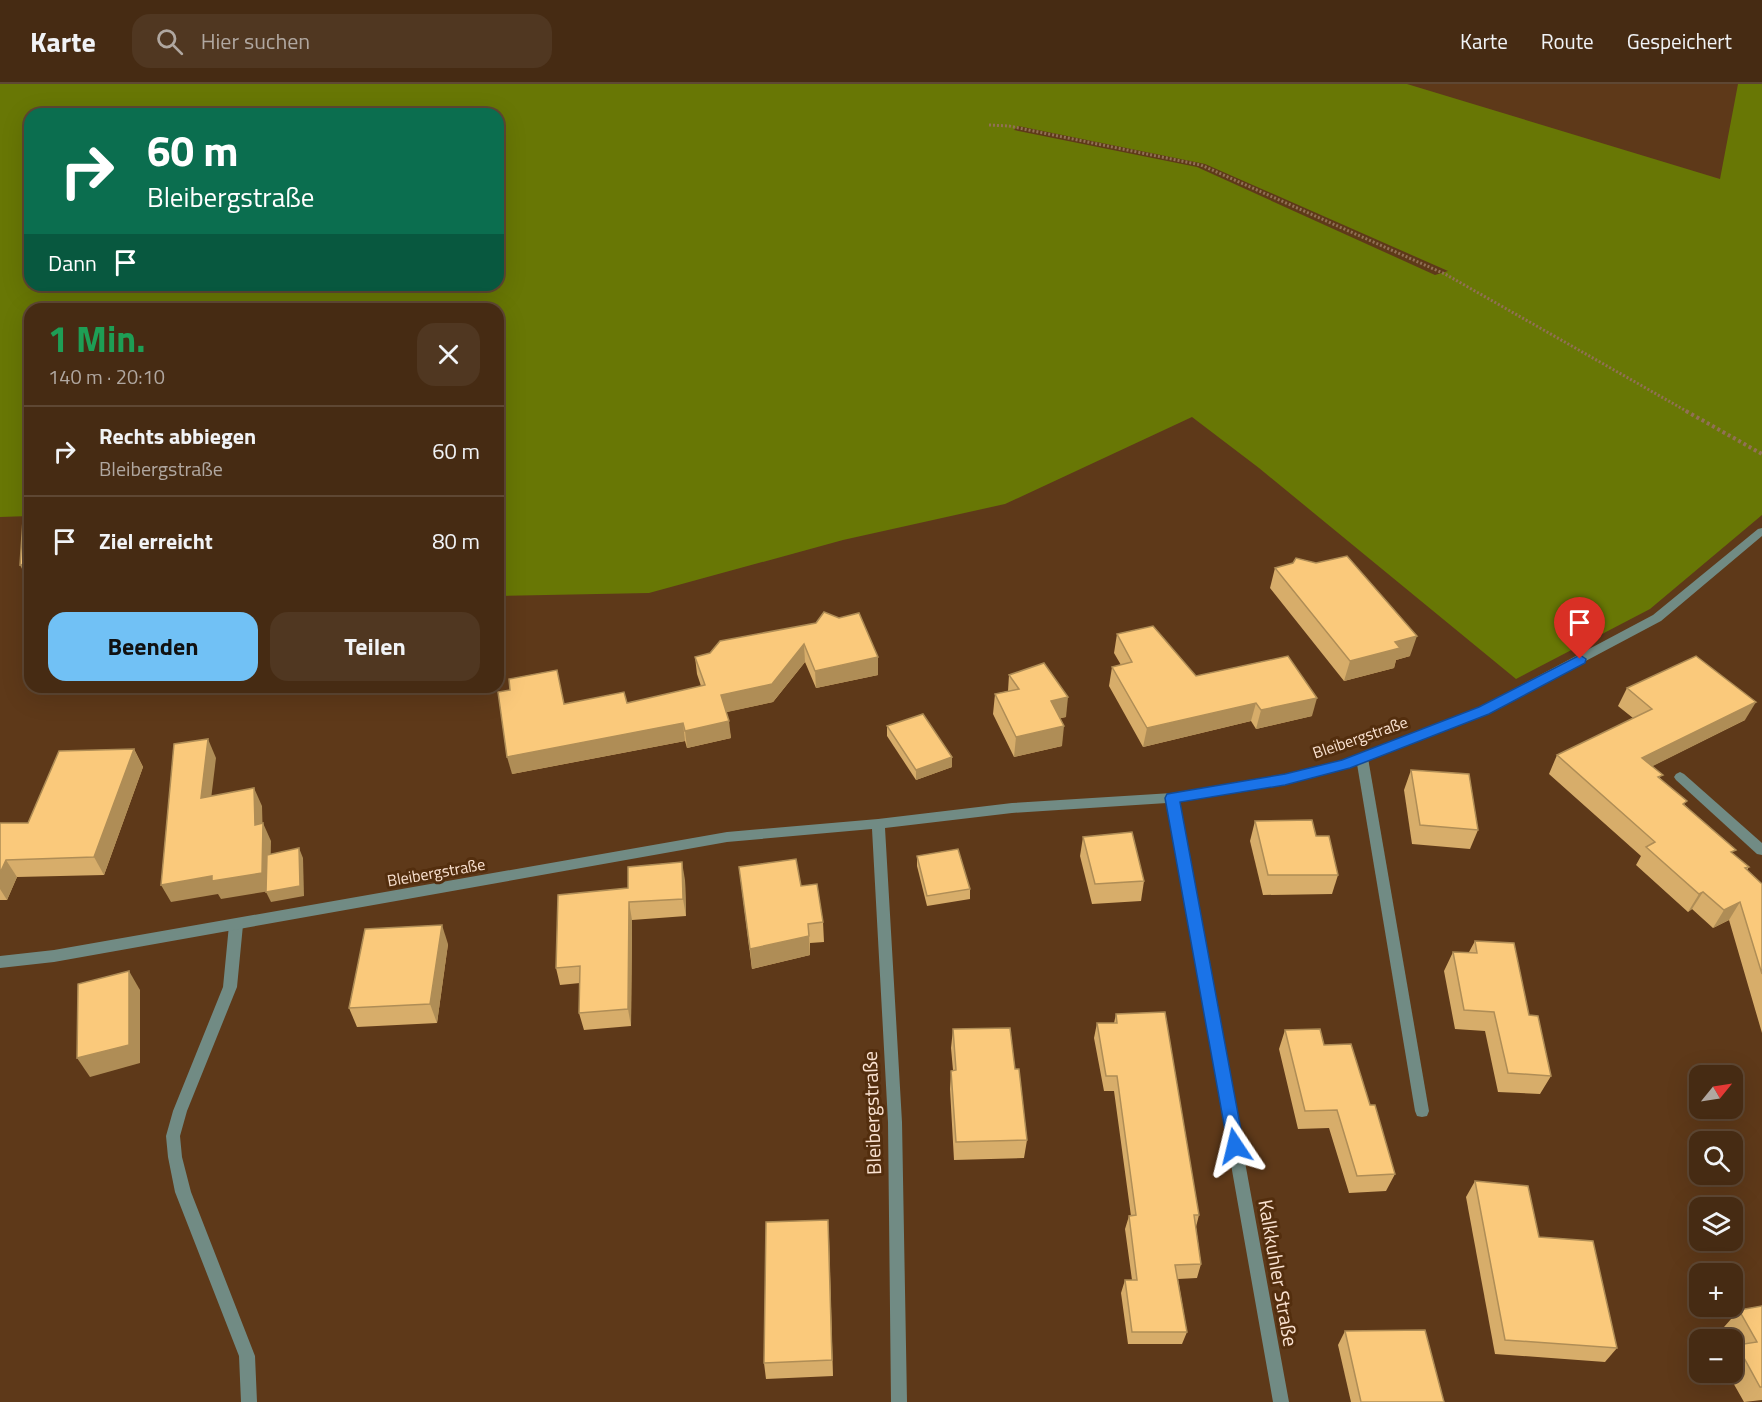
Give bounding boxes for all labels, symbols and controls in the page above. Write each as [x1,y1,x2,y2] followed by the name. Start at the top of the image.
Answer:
[132,14,552,68] search box
[30,20,96,63] text: Karte
[201,24,310,58] text: Hier suchen
[153,25,186,58] icon: search
[1460,25,1508,57] text: Karte
[1541,25,1594,57] text: Route
[1627,25,1732,57] text: Gespeichert
[147,118,239,182] text: 60 m
[48,132,126,210] icon: right
[147,176,314,217] text: Bleibergstraße
[48,246,97,280] text: Dann
[109,246,142,279] icon: arrive
[48,311,145,366] text: 1 Min.
[417,323,480,386] button: close
[48,361,165,392] text: 140 m · 20:10
[99,419,256,453] text: Rechts abbiegen
[432,434,480,468] text: 60 m
[48,435,81,468] icon: right
[99,453,223,484] text: Bleibergstraße
[99,524,213,558] text: Ziel erreicht
[432,524,480,558] text: 80 m
[48,525,81,558] icon: arrive
[1554,597,1605,659] pin
[1563,606,1596,639] icon: arrive
[48,612,258,681] button: Beenden
[270,612,480,681] button: Teilen
[1309,710,1411,764] street label: Bleibergstraße
[385,852,487,892] street label: Bleibergstraße
[854,1051,889,1175] street label: Bleibergstraße
[1689,1065,1743,1119] north arrow
[1689,1065,1743,1383] map controls
[1203,1114,1267,1178] position arrow
[1689,1131,1743,1185] button: search
[1250,1197,1307,1349] street label: Kalkkuhler Straße
[1689,1197,1743,1251] button: layers
[1689,1263,1743,1317] button: +
[1689,1329,1743,1383] button: −

